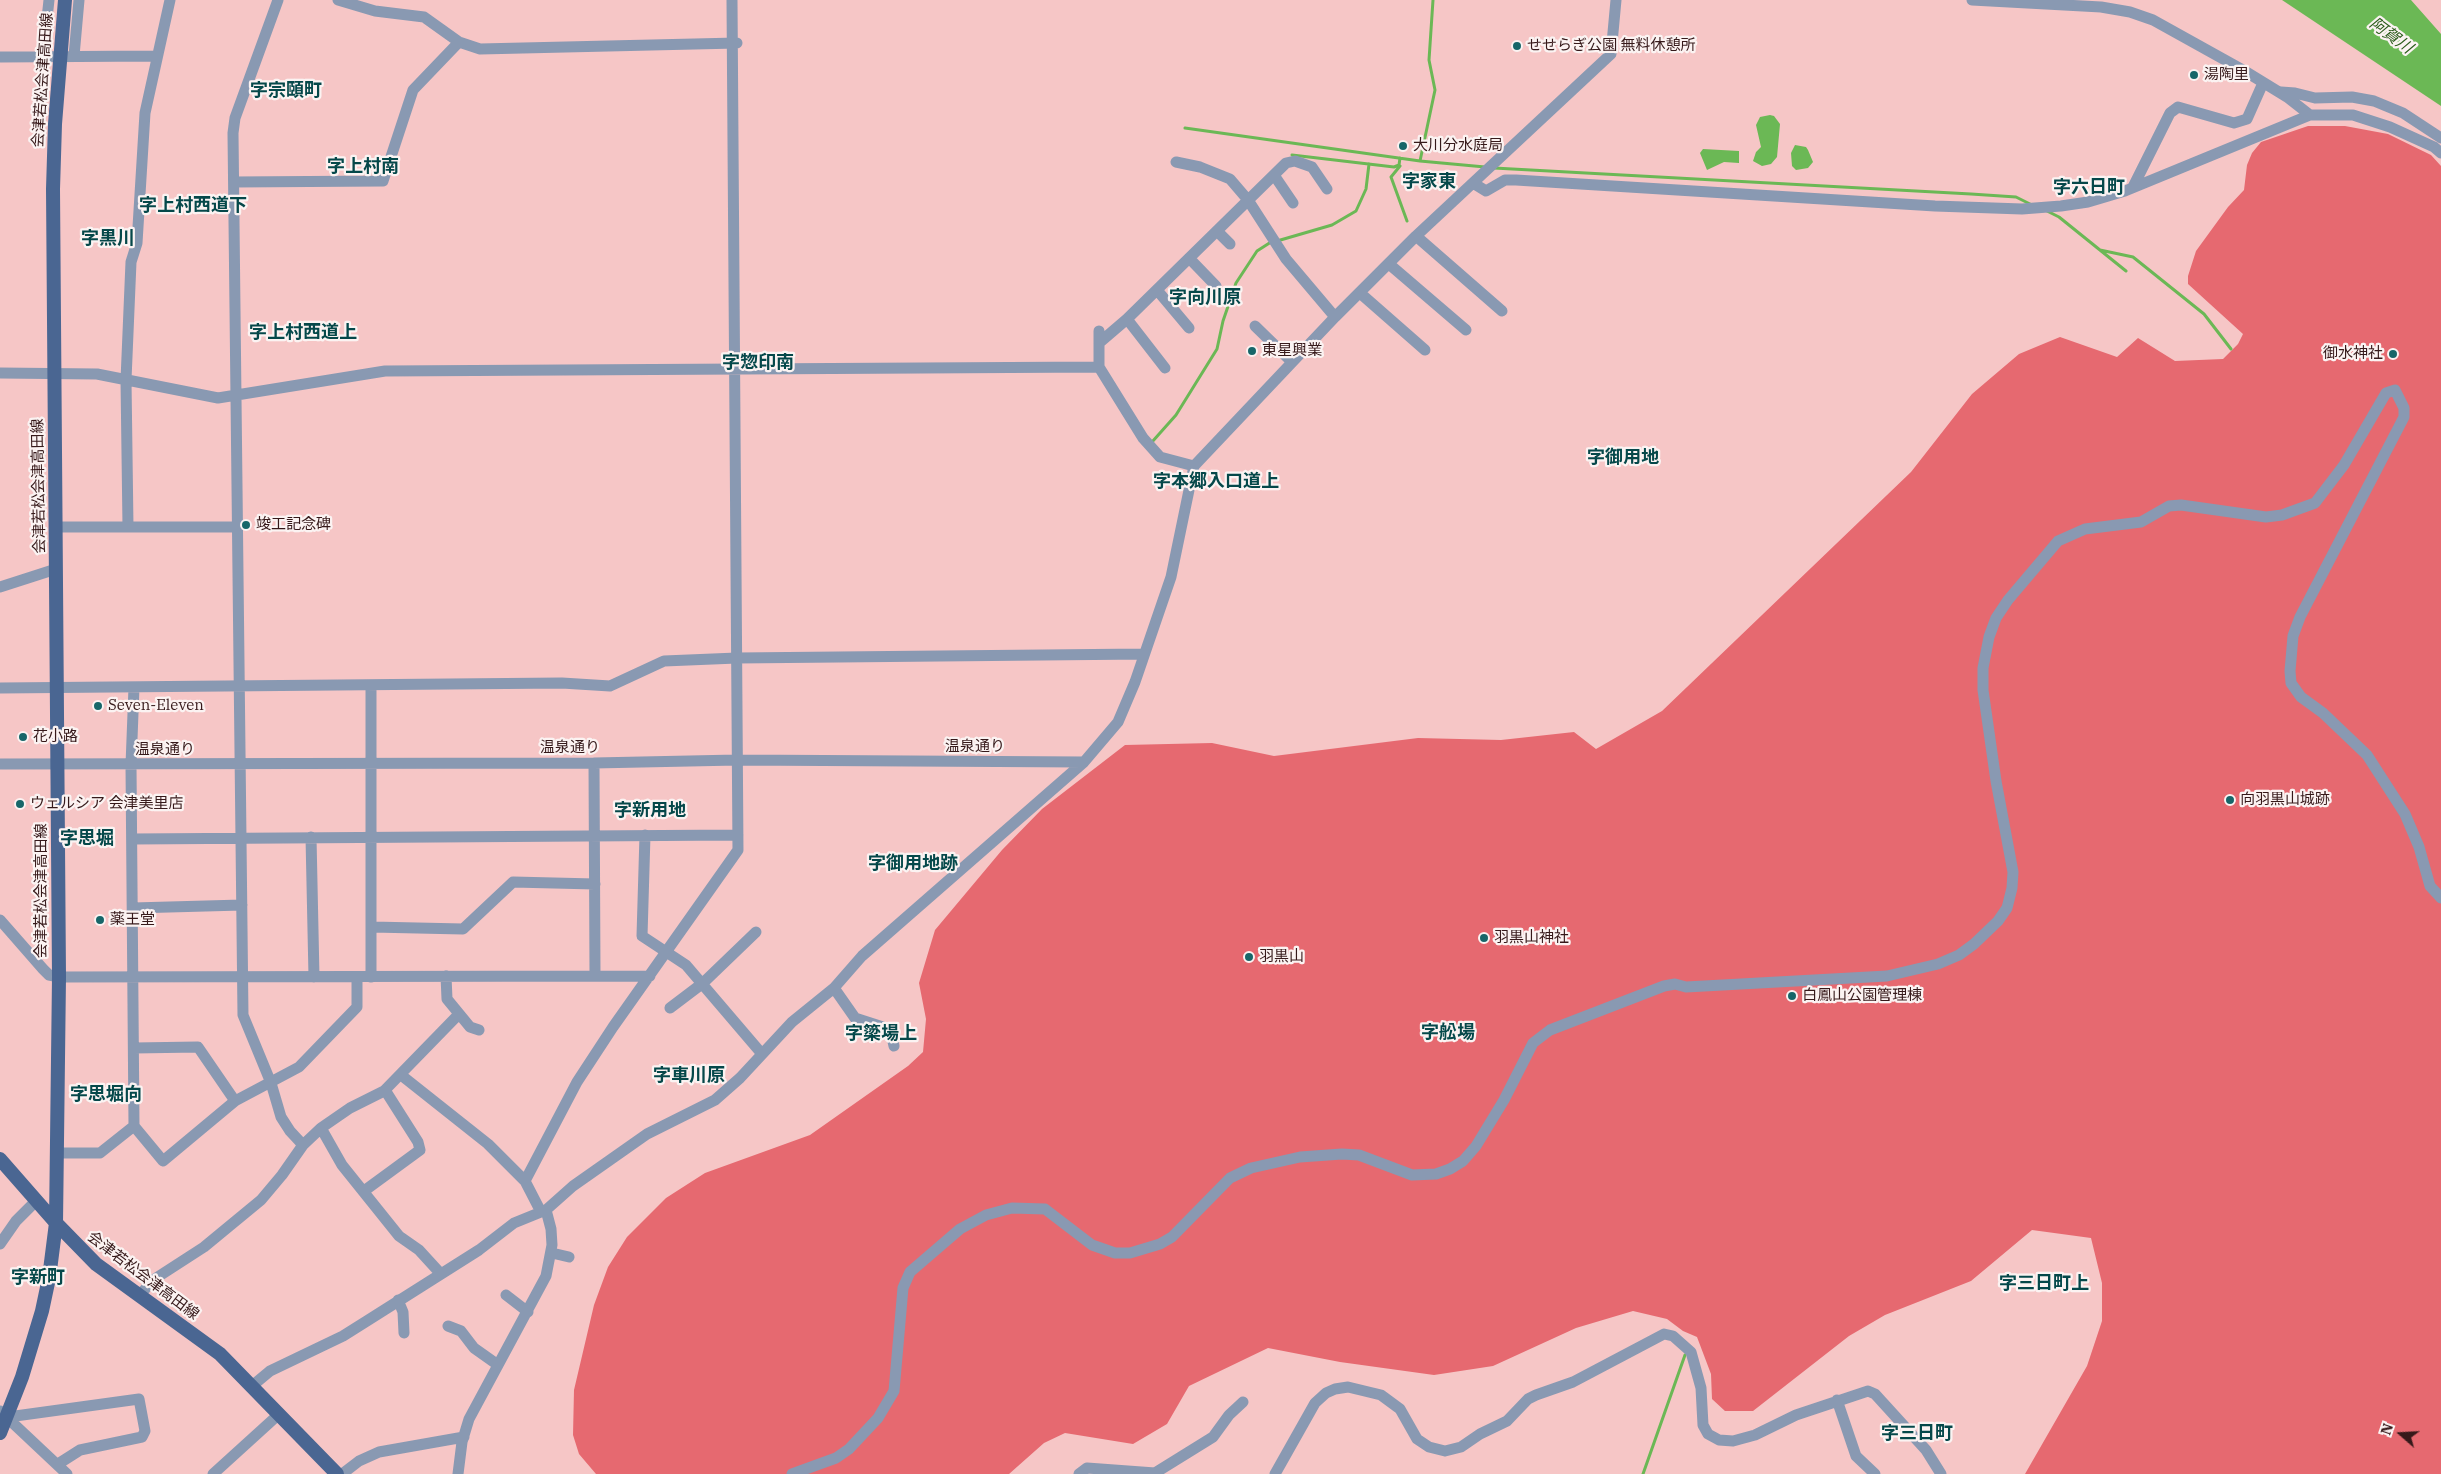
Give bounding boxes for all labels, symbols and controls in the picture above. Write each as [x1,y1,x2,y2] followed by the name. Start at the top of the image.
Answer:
[29,12,57,148] street label: 会津若松会津高田線
[2366,14,2416,58] water label: 阿賀川
[1527,37,1695,55] place label: せせらぎ公園 無料休憩所
[1511,40,1523,52] marker: せせらぎ公園 無料休憩所
[2204,66,2249,84] place label: 湯陶里
[2188,69,2200,81] marker: 湯陶里
[250,80,322,102] district label: 字宗頤町
[1413,137,1503,155] place label: 大川分水庭局
[1397,140,1409,152] marker: 大川分水庭局
[327,156,399,178] district label: 字上村南
[1402,171,1456,193] district label: 字家東
[2053,177,2125,199] district label: 字六日町
[139,195,247,217] district label: 字上村西道下
[81,228,135,250] district label: 字黒川
[1169,287,1241,309] district label: 字向川原
[249,322,357,344] district label: 字上村西道上
[1262,342,1322,360] place label: 東星興業
[1246,345,1258,357] marker: 東星興業
[2323,345,2383,363] place label: 御水神社
[2387,348,2399,360] marker: 御水神社
[722,352,794,374] district label: 字惣印南
[29,418,49,554] street label: 会津若松会津高田線
[1587,447,1659,469] district label: 字御用地
[1153,471,1279,493] district label: 字本郷入口道上
[256,516,331,534] place label: 竣工記念碑
[240,519,252,531] marker: 竣工記念碑
[108,697,204,715] place label: Seven-Eleven
[92,700,104,712] marker: Seven-Eleven
[33,728,78,746] place label: 花小路
[17,731,29,743] marker: 花小路
[945,738,1005,756] street label: 温泉通り
[540,739,600,757] street label: 温泉通り
[135,741,195,759] street label: 温泉通り
[2240,791,2330,809] place label: 向羽黒山城跡
[2224,794,2236,806] marker: 向羽黒山城跡
[30,795,183,813] place label: ウェルシア 会津美里店
[14,798,26,810] marker: ウェルシア 会津美里店
[614,800,686,822] district label: 字新用地
[33,824,51,958] street label: 会津若松会津高田線
[60,828,114,850] district label: 字思堀
[868,853,958,875] district label: 字御用地跡
[110,911,155,929] place label: 薬王堂
[94,914,106,926] marker: 薬王堂
[1494,929,1569,947] place label: 羽黒山神社
[1478,932,1490,944] marker: 羽黒山神社
[1259,948,1304,966] place label: 羽黒山
[1243,951,1255,963] marker: 羽黒山
[1802,987,1922,1005] place label: 白鳳山公園管理棟
[1786,990,1798,1002] marker: 白鳳山公園管理棟
[1421,1022,1475,1044] district label: 字舩場
[845,1023,917,1045] district label: 字簗場上
[653,1065,725,1087] district label: 字車川原
[70,1084,142,1106] district label: 字思堀向
[84,1228,202,1324] street label: 会津若松会津高田線
[11,1267,65,1289] district label: 字新町
[1999,1273,2089,1295] district label: 字三日町上
[2376,1409,2426,1459] north arrow
[2377,1421,2397,1437] text: N
[1881,1423,1953,1445] district label: 字三日町

